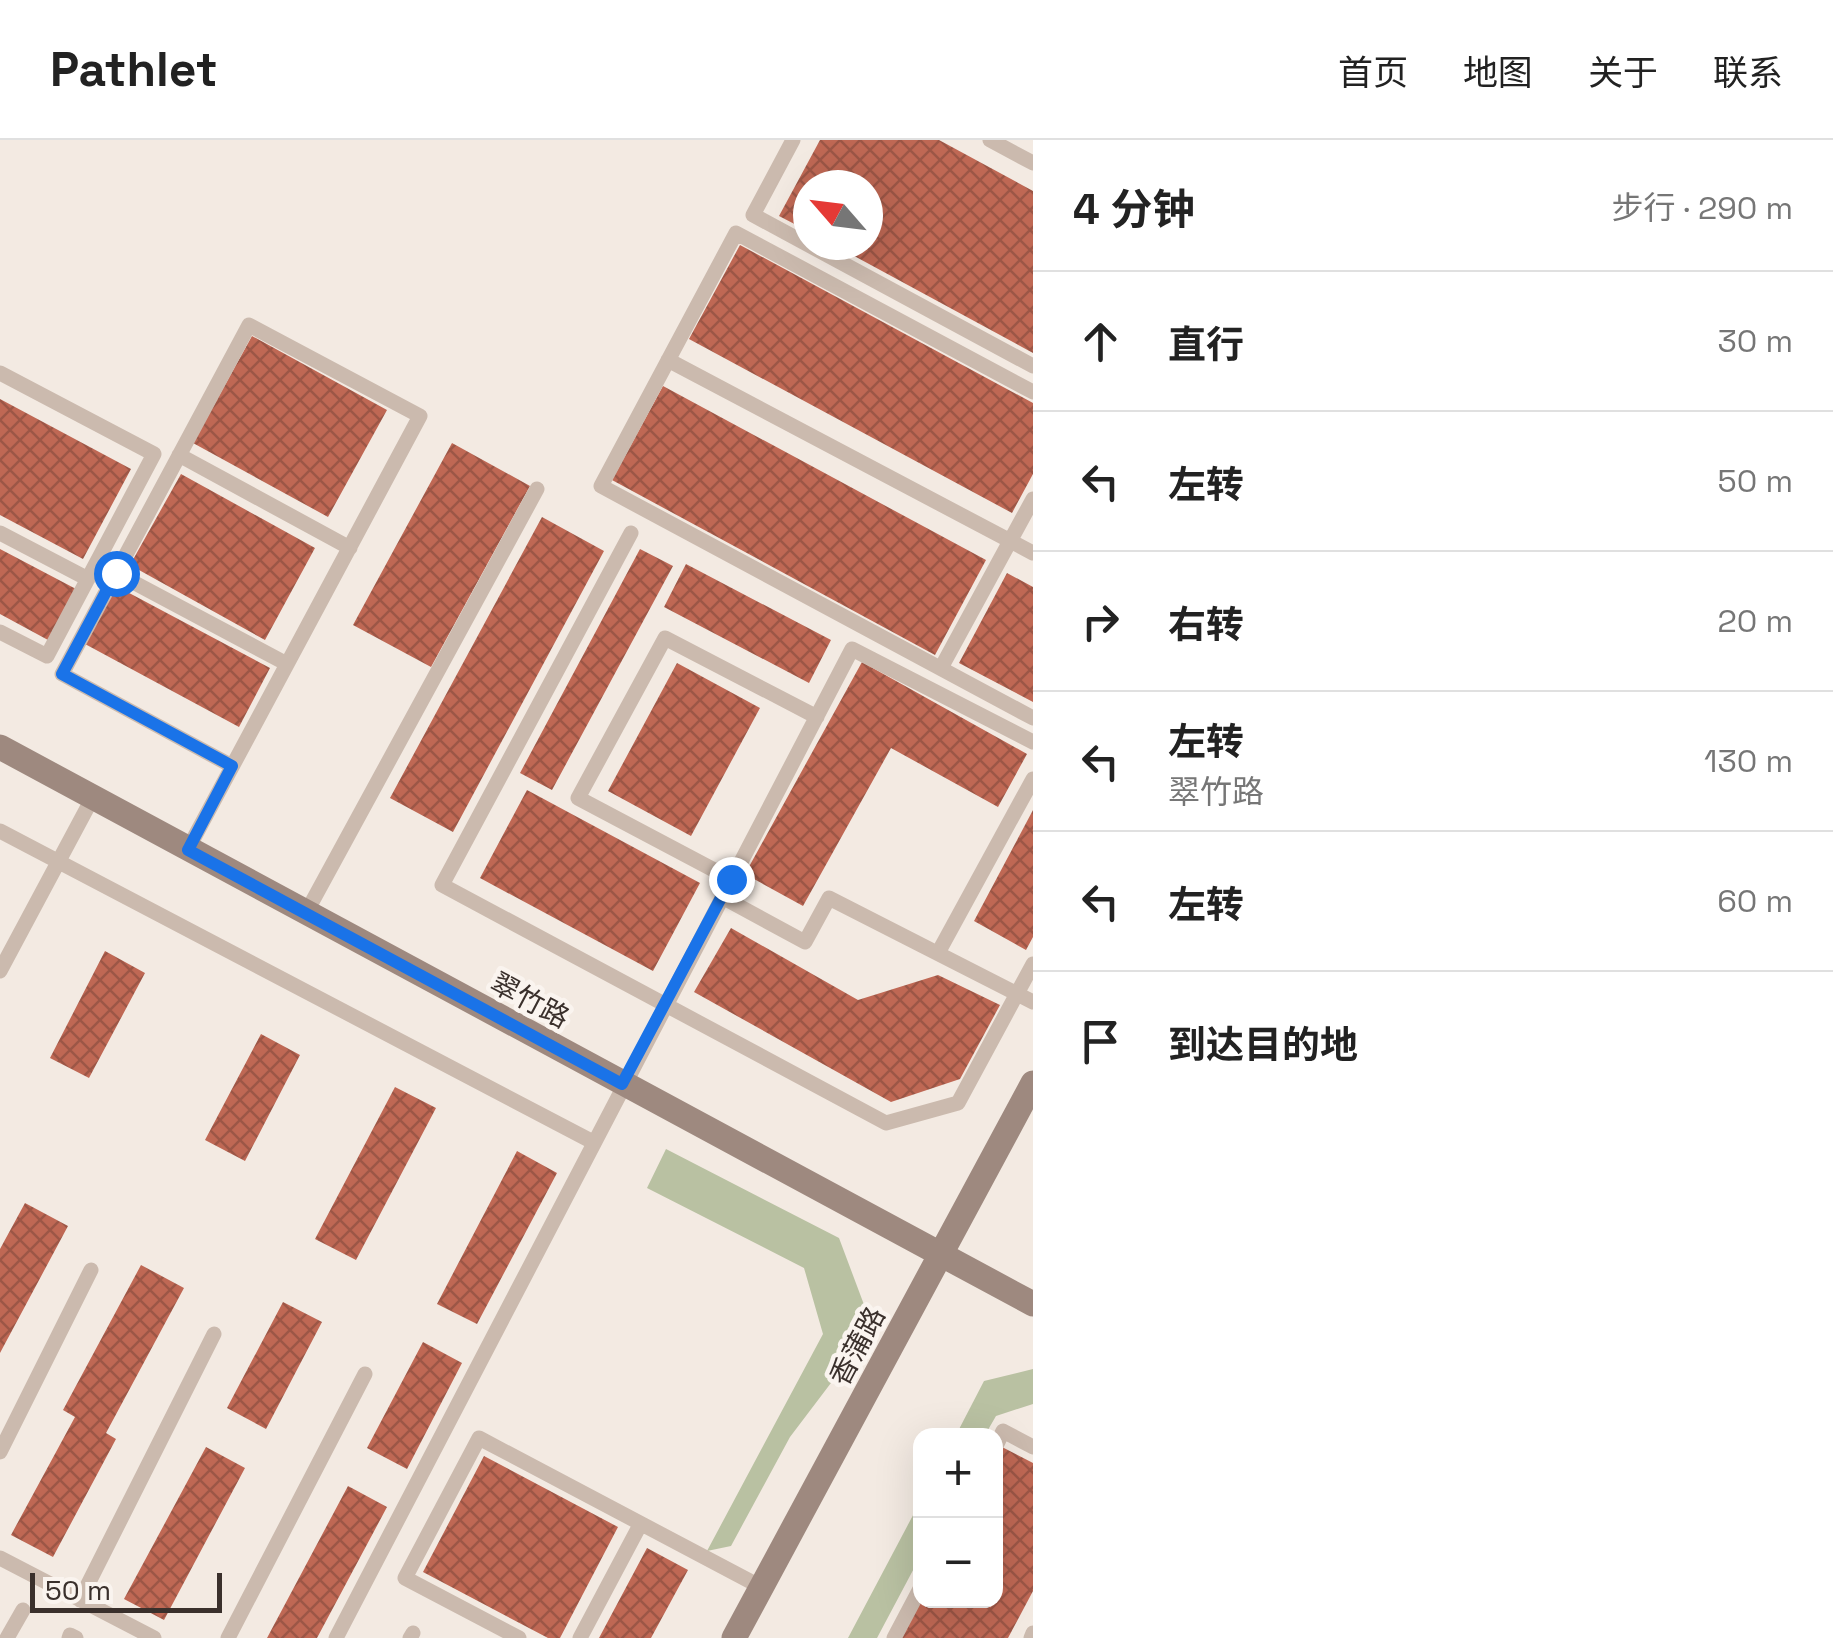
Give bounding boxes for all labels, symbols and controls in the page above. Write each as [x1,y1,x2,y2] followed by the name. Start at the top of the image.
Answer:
[50,39,218,100] text: Pathlet
[1338,51,1408,95] text: 首页
[1463,51,1533,95] text: 地图
[1588,51,1658,95] text: 关于
[1713,51,1783,95] text: 联系
[793,170,883,260] north arrow
[1073,183,1194,236] text: 4 分钟
[1612,188,1793,228] text: 步行 · 290 m
[1073,314,1128,369] icon: ahead
[1168,321,1244,369] text: 直行
[1717,321,1793,361] text: 30 m
[1073,454,1128,509] icon: left
[1168,461,1244,509] text: 左转
[1718,461,1793,501] text: 50 m
[94,551,140,597] route start
[1073,594,1128,649] icon: right
[1168,601,1244,649] text: 右转
[1717,601,1793,641] text: 20 m
[1168,718,1244,766] text: 左转
[1073,734,1128,789] icon: left
[1704,741,1793,781] text: 130 m
[1168,772,1264,812] text: 翠竹路
[709,857,755,903] route end
[1073,874,1128,929] icon: left
[1168,881,1244,929] text: 左转
[1717,881,1793,921] text: 60 m
[484,964,576,1036] street label: 翠竹路
[1073,1014,1128,1069] icon: arrive
[1168,1021,1358,1069] text: 到达目的地
[821,1300,893,1392] street label: 香蒲路
[913,1428,1003,1608] map controls
[913,1428,1003,1518] button: +
[913,1518,1003,1608] button: −
[30,1568,222,1612] scale bar
[45,1572,111,1608] text: 50 m

